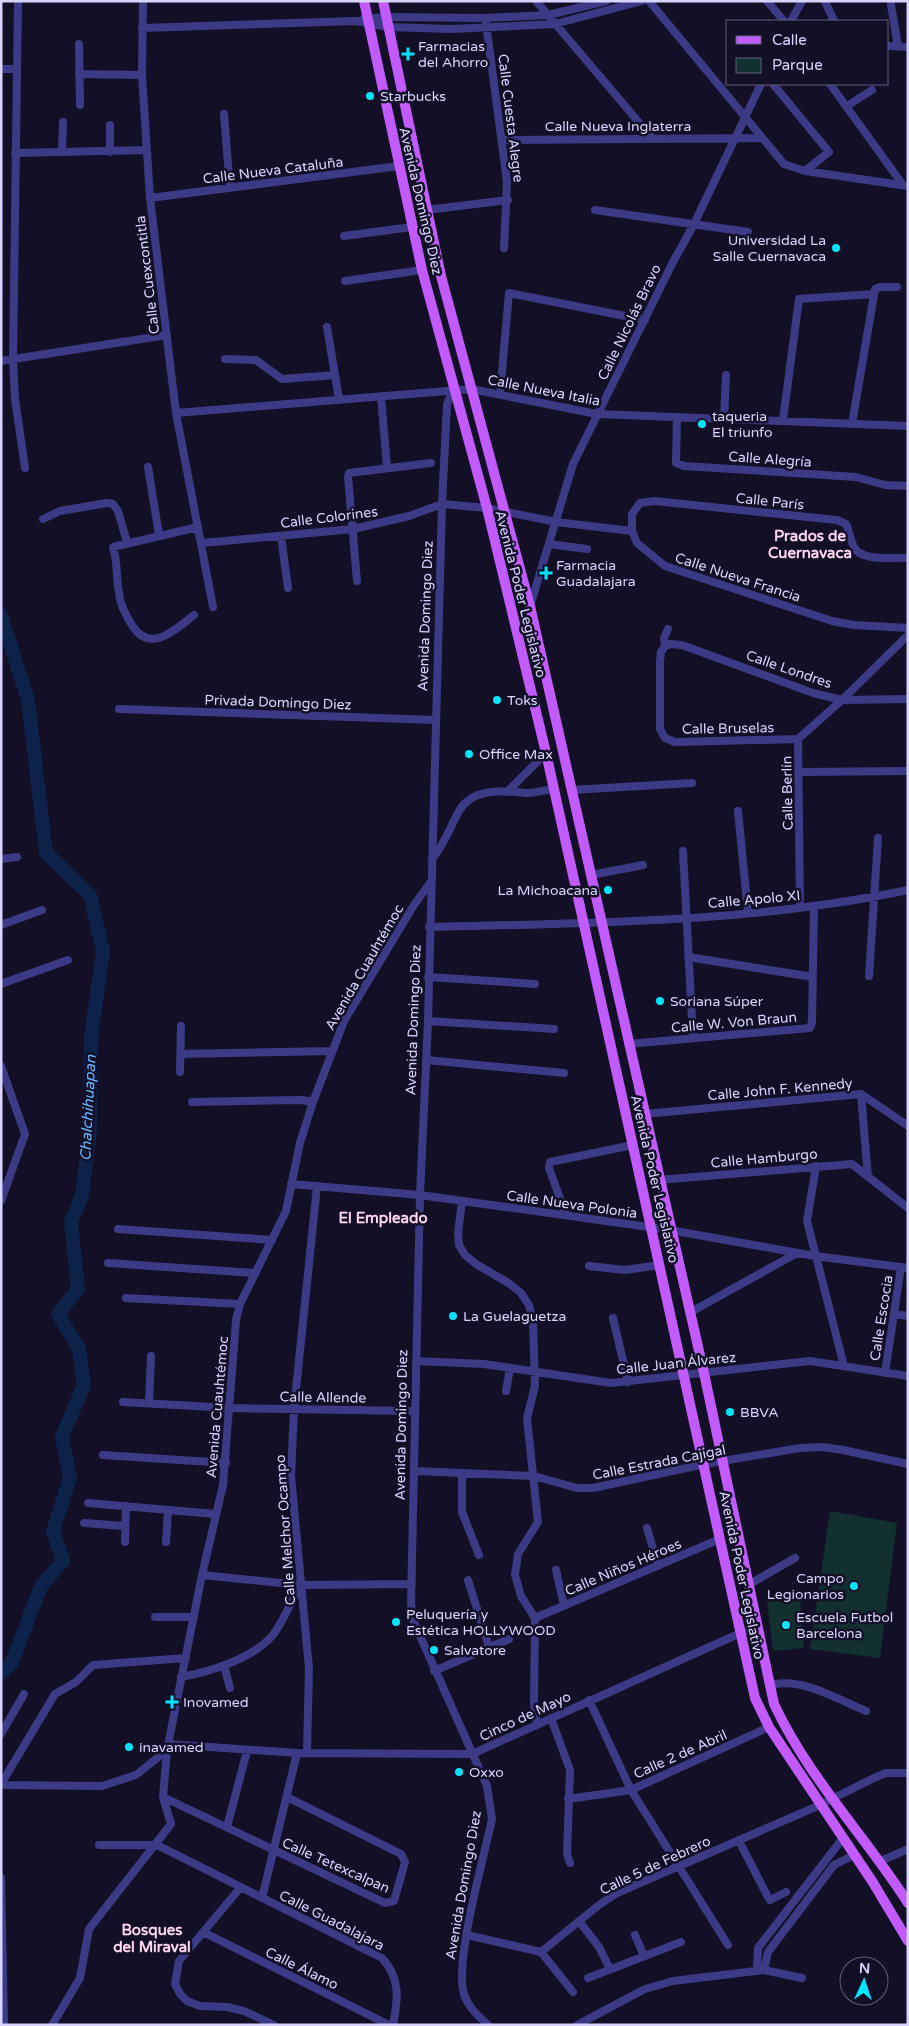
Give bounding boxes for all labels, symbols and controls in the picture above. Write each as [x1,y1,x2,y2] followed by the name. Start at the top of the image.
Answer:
[726,20,889,85] legend
[772,31,807,49] text: Calle
[418,38,488,71] place label: Farmacias del Ahorro
[402,48,414,60] marker: Farmacias del Ahorro
[494,53,527,183] street label: Calle Cuesta Alegre
[772,56,823,74] text: Parque
[380,88,446,105] place label: Starbucks
[364,90,376,102] marker: Starbucks
[545,118,691,135] street label: Calle Nueva Inglaterra
[395,126,446,277] street label: Avenida Domingo Diez
[202,153,344,188] street label: Calle Nueva Cataluña
[132,215,163,335] street label: Calle Cuexcontitla
[713,232,826,265] place label: Universidad La Salle Cuernavaca
[830,242,842,254] marker: Universidad La Salle Cuernavaca
[594,261,665,383] street label: Calle Nicolás Bravo
[486,371,602,410] street label: Calle Nueva Italia
[712,408,773,441] place label: taqueria El triunfo
[696,418,708,430] marker: taqueria El triunfo
[728,448,812,471] street label: Calle Alegría
[735,489,805,514] street label: Calle París
[279,503,379,532] street label: Calle Colorines
[491,509,550,680] street label: Avenida Poder Legislativo
[768,527,852,562] district label: Prados de Cuernavaca
[414,540,437,692] street label: Avenida Domingo Diez
[673,549,803,606] street label: Calle Nueva Francia
[556,557,636,590] place label: Farmacia Guadalajara
[540,567,552,579] marker: Farmacia Guadalajara
[744,647,834,692] street label: Calle Londres
[204,691,352,714] street label: Privada Domingo Diez
[507,692,538,709] place label: Toks
[491,694,503,706] marker: Toks
[682,719,775,738] street label: Calle Bruselas
[479,746,553,763] place label: Office Max
[463,748,475,760] marker: Office Max
[778,756,797,830] street label: Calle Berlín
[497,882,598,899] place label: La Michoacana
[602,884,614,896] marker: La Michoacana
[707,887,801,912] street label: Calle Apolo XI
[321,901,407,1033] street label: Avenida Cuauhtémoc
[402,944,425,1096] street label: Avenida Domingo Diez
[670,993,764,1010] place label: Soriana Súper
[654,995,666,1007] marker: Soriana Súper
[670,1009,798,1036] street label: Calle W. Von Braun
[76,1054,100,1162] water label: Chalchihuapan
[707,1075,854,1104] street label: Calle John F. Kennedy
[627,1093,682,1265] street label: Avenida Poder Legislativo
[710,1145,818,1172] street label: Calle Hamburgo
[505,1187,638,1222] street label: Calle Nueva Polonia
[338,1209,428,1228] district label: El Empleado
[866,1274,897,1362] street label: Calle Escocia
[463,1308,566,1325] place label: La Guelaguetza
[447,1310,459,1322] marker: La Guelaguetza
[203,1335,232,1479] street label: Avenida Cuauhtémoc
[392,1349,411,1501] street label: Avenida Domingo Diez
[615,1349,737,1378] street label: Calle Juan Álvarez
[280,1388,367,1407] street label: Calle Allende
[740,1404,779,1421] place label: BBVA
[724,1406,736,1418] marker: BBVA
[591,1441,727,1484] street label: Calle Estrada Cajigal
[272,1454,299,1606] street label: Calle Melchor Ocampo
[715,1489,768,1661] street label: Avenida Poder Legislativo
[562,1535,684,1600] street label: Calle Niños Héroes
[767,1570,844,1603] place label: Campo Legionarios
[848,1580,860,1592] marker: Campo Legionarios
[406,1606,556,1639] place label: Peluquería y Estética HOLLYWOOD
[796,1609,893,1642] place label: Escuela Futbol Barcelona
[390,1616,402,1628] marker: Peluquería y Estética HOLLYWOOD
[780,1619,792,1631] marker: Escuela Futbol Barcelona
[444,1642,506,1659] place label: Salvatore
[428,1644,440,1656] marker: Salvatore
[477,1688,574,1745] street label: Cinco de Mayo
[183,1694,249,1711] place label: Inovamed
[165,1695,179,1709] marker: Inovamed
[631,1726,730,1783] street label: Calle 2 de Abril
[139,1739,204,1756] place label: inavamed
[123,1741,135,1753] marker: inavamed
[469,1764,504,1781] place label: Oxxo
[453,1766,465,1778] marker: Oxxo
[442,1809,485,1961] street label: Avenida Domingo Diez
[597,1832,713,1899] street label: Calle 5 de Febrero
[279,1834,392,1897] street label: Calle Tetexcalpan
[276,1887,387,1954] street label: Calle Guadalajara
[113,1921,191,1956] district label: Bosques del Miraval
[262,1943,341,1993] street label: Calle Álamo
[839,1956,889,2006] north arrow
[859,1960,871,1977] text: N

